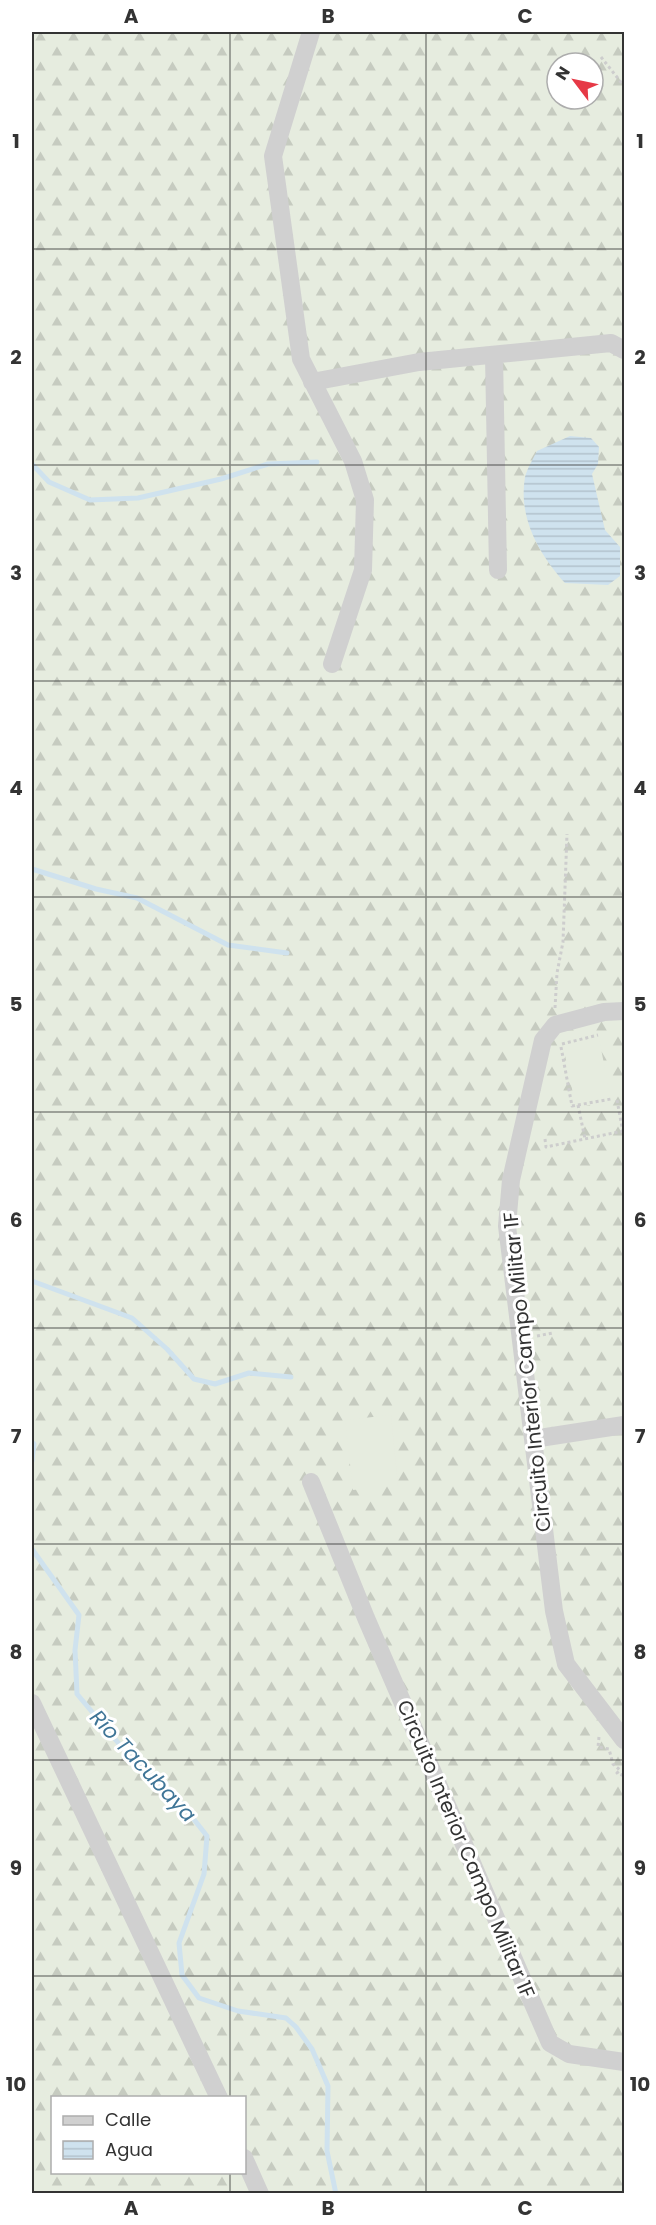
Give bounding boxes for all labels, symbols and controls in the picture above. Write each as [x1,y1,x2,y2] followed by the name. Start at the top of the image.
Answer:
[124,2,139,30] text: A
[321,2,335,30] text: B
[517,2,533,30] text: C
[545,51,605,111] north arrow
[550,62,576,85] text: N
[12,127,20,155] text: 1
[636,127,644,155] text: 1
[10,343,22,371] text: 2
[634,343,646,371] text: 2
[10,559,22,587] text: 3
[634,559,646,587] text: 3
[9,774,23,802] text: 4
[633,774,647,802] text: 4
[10,990,23,1018] text: 5
[634,990,647,1018] text: 5
[10,1206,22,1234] text: 6
[634,1206,646,1234] text: 6
[496,1211,558,1533] street label: Circuito Interior Campo Militar 1F
[11,1422,22,1450] text: 7
[635,1422,646,1450] text: 7
[10,1638,22,1666] text: 8
[634,1638,646,1666] text: 8
[390,1695,542,2003] street label: Circuito Interior Campo Militar 1F
[84,1703,203,1828] water label: Río Tacubaya
[10,1854,22,1882] text: 9
[634,1854,646,1882] text: 9
[6,2070,26,2098] text: 10
[630,2070,650,2098] text: 10
[51,2096,246,2174] legend
[105,2107,151,2132] text: Calle
[105,2137,153,2162] text: Agua
[124,2194,139,2222] text: A
[321,2194,335,2222] text: B
[517,2194,533,2222] text: C

